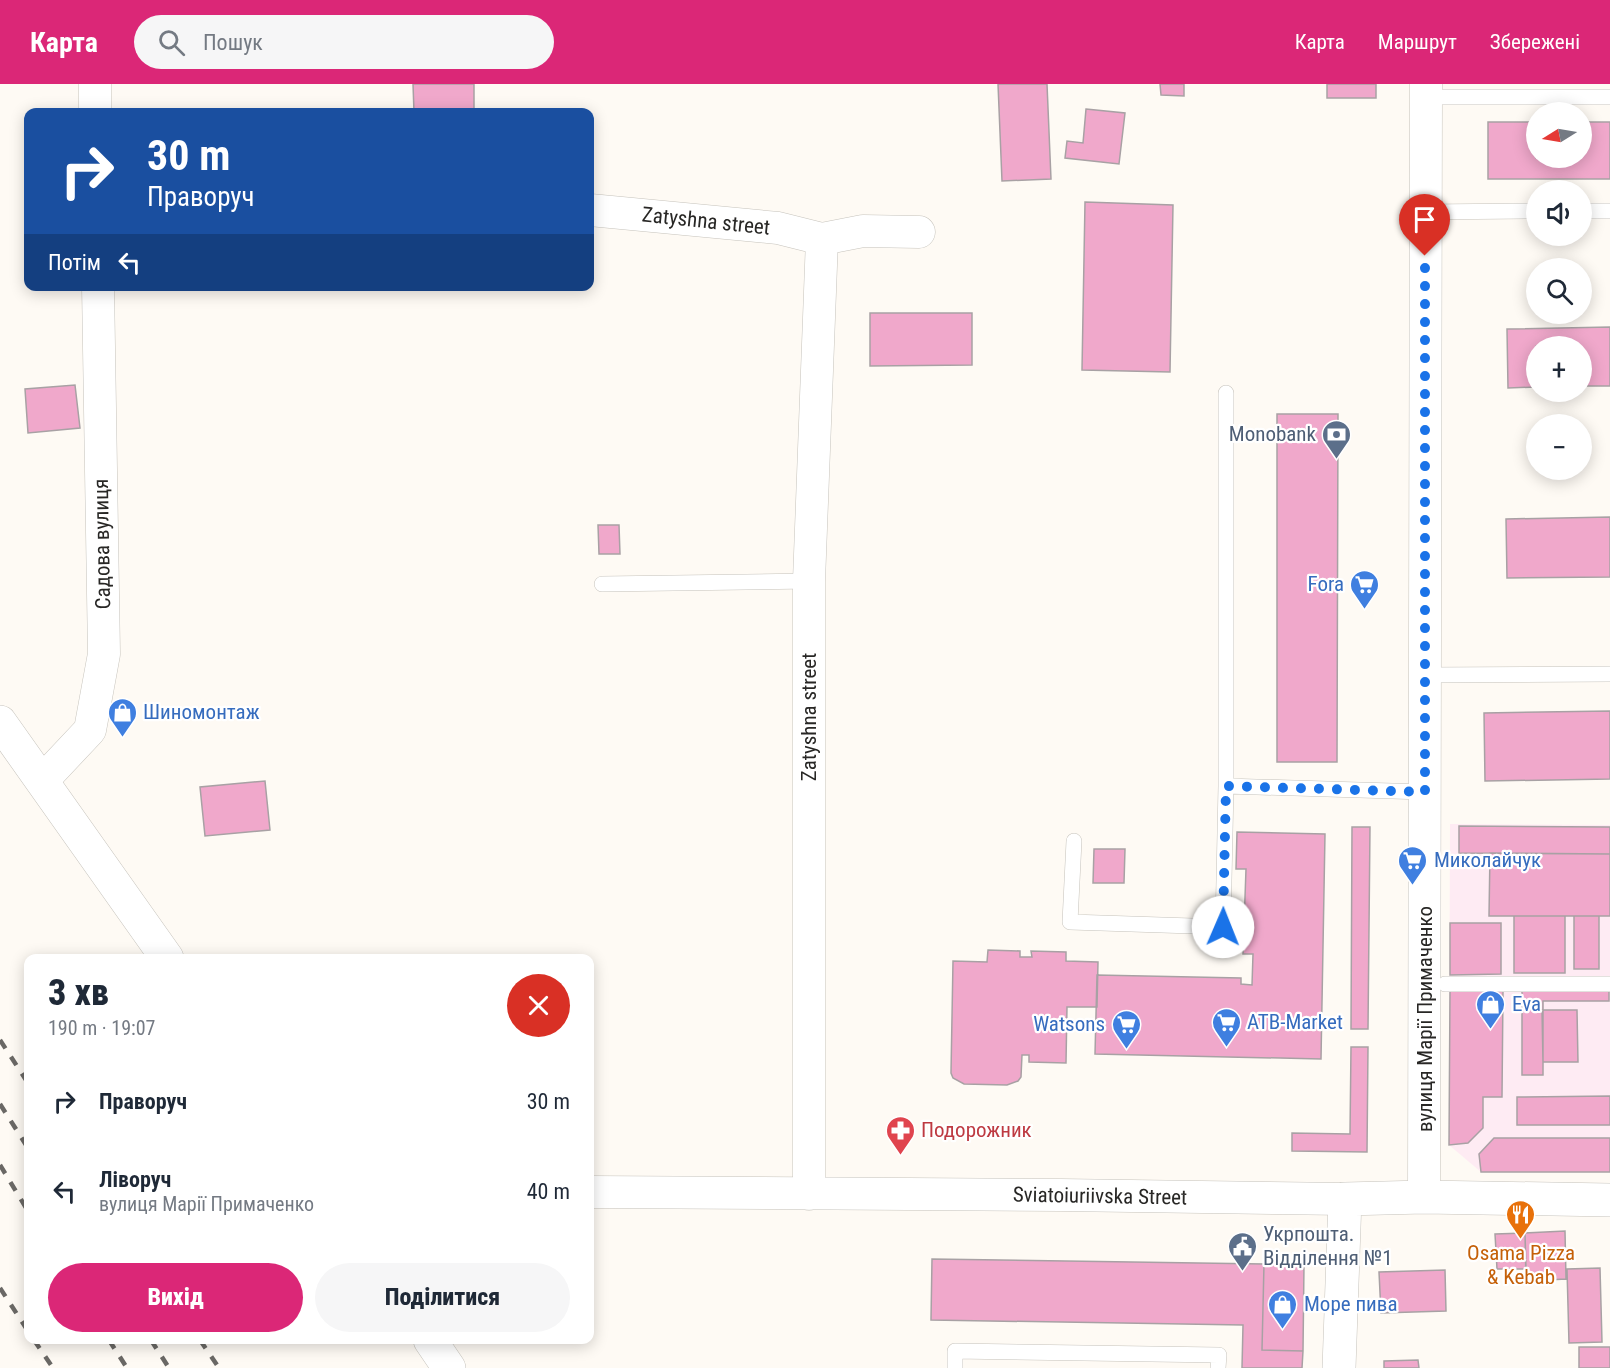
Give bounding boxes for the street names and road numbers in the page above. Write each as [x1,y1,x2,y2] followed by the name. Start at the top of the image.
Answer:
[641,202,771,240] street label: Zatyshna street
[89,478,115,610] street label: Садова вулиця
[797,653,821,781] street label: Zatyshna street
[1413,906,1437,1132] street label: вулиця Марії Примаченко
[1013,1182,1187,1210] street label: Sviatoiuriivska Street

